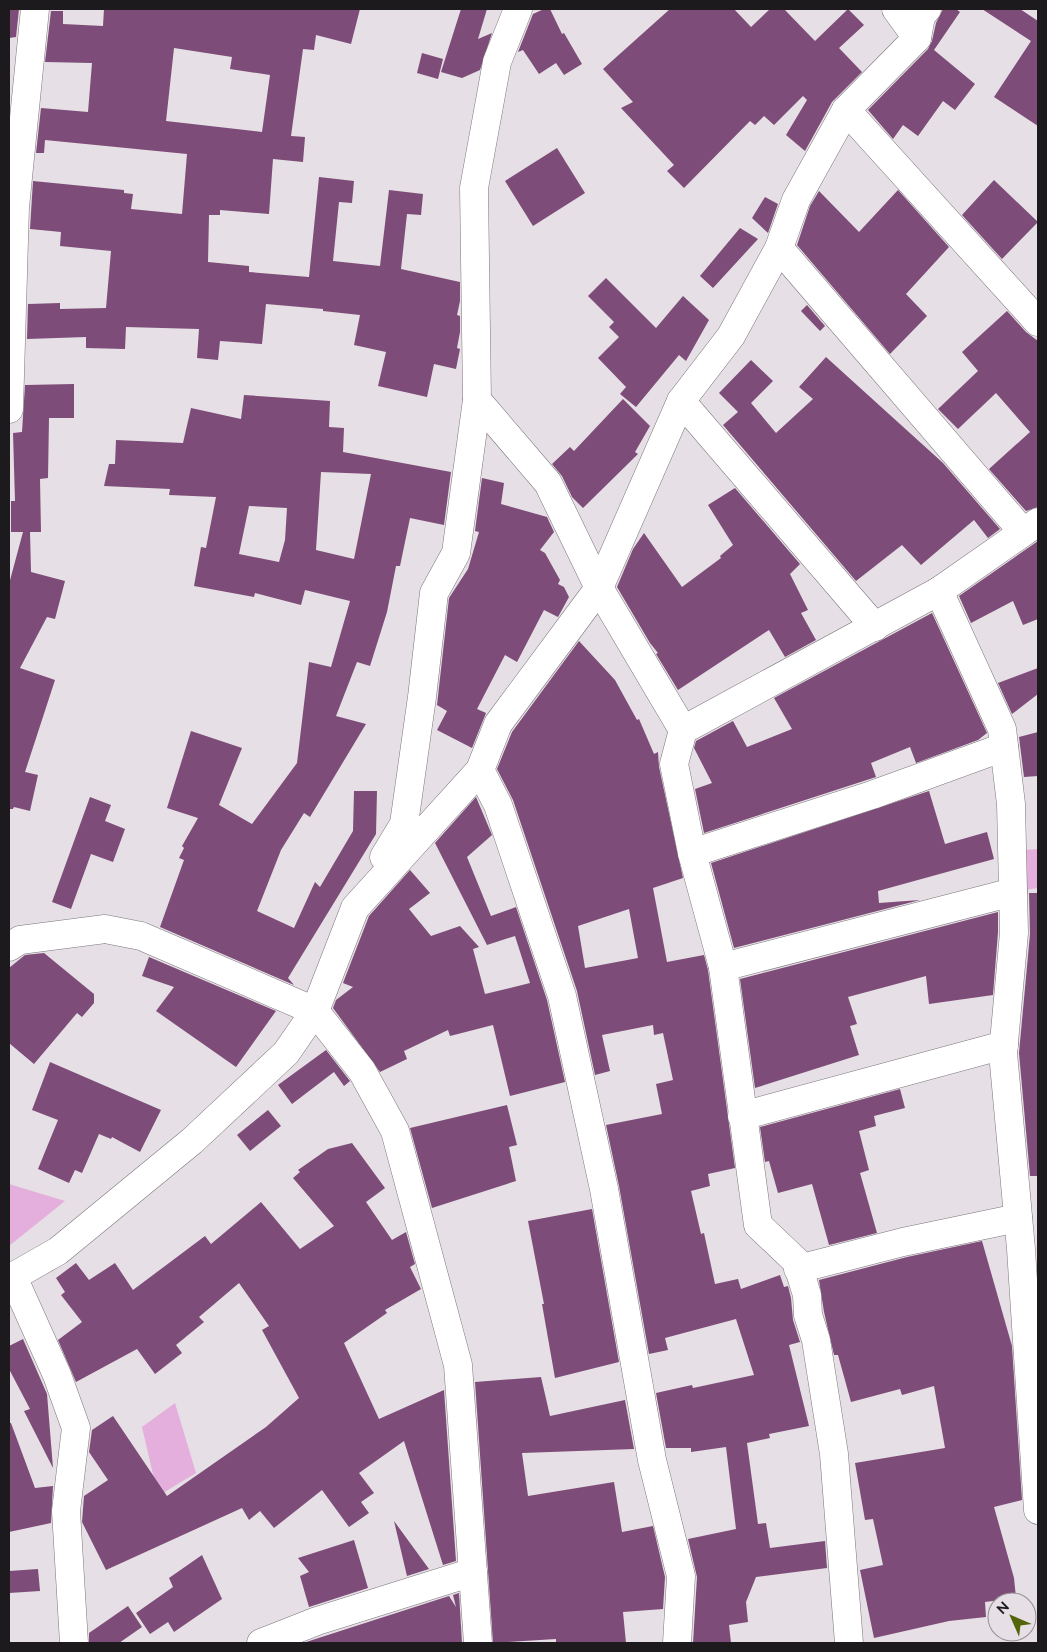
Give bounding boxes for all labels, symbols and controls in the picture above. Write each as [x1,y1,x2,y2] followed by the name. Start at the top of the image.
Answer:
[987,1592,1037,1642] north arrow
[993,1598,1012,1617] text: N

